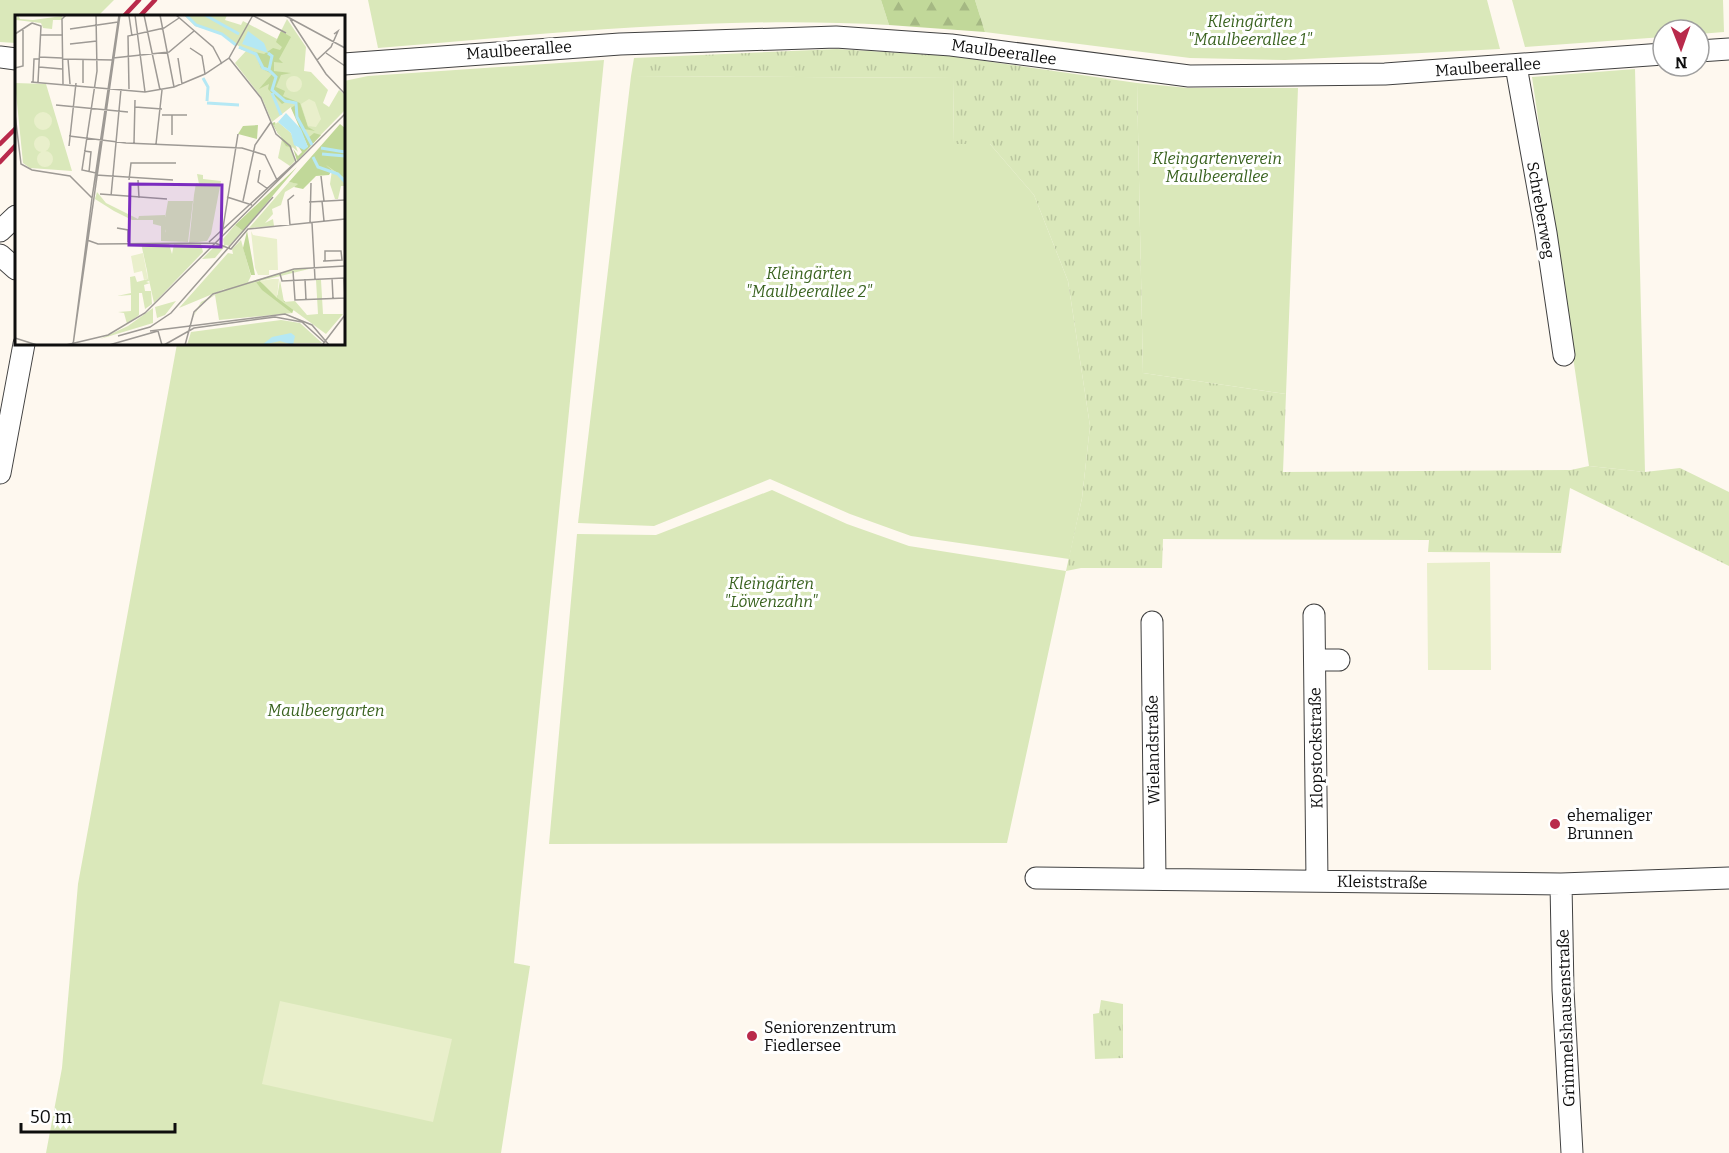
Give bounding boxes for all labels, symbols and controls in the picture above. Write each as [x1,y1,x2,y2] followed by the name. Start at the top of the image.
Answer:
[1188,12,1313,49] park label: Kleingärten "Maulbeerallee 1"
[15,15,345,345] inset map
[1651,18,1711,78] north arrow
[950,35,1058,69] street label: Maulbeerallee
[465,37,573,63] street label: Maulbeerallee
[1675,53,1688,72] text: N
[1434,54,1542,80] street label: Maulbeerallee
[1152,149,1282,186] park label: Kleingartenverein Maulbeerallee
[1523,160,1559,260] street label: Schreberweg
[746,264,873,301] park label: Kleingärten "Maulbeerallee 2"
[724,574,819,611] park label: Kleingärten "Löwenzahn"
[1305,687,1327,809] street label: Klopstockstraße
[1143,695,1163,805] street label: Wielandstraße
[268,701,384,720] park label: Maulbeergarten
[1567,806,1652,843] place label: ehemaliger Brunnen
[1548,817,1562,831] marker: ehemaliger Brunnen
[1337,872,1427,892] street label: Kleiststraße
[1553,929,1579,1107] street label: Grimmelshausenstraße
[764,1018,896,1055] place label: Seniorenzentrum Fiedlersee
[745,1029,759,1043] marker: Seniorenzentrum Fiedlersee
[21,1096,176,1134] scale bar
[30,1106,72,1128] text: 50 m

